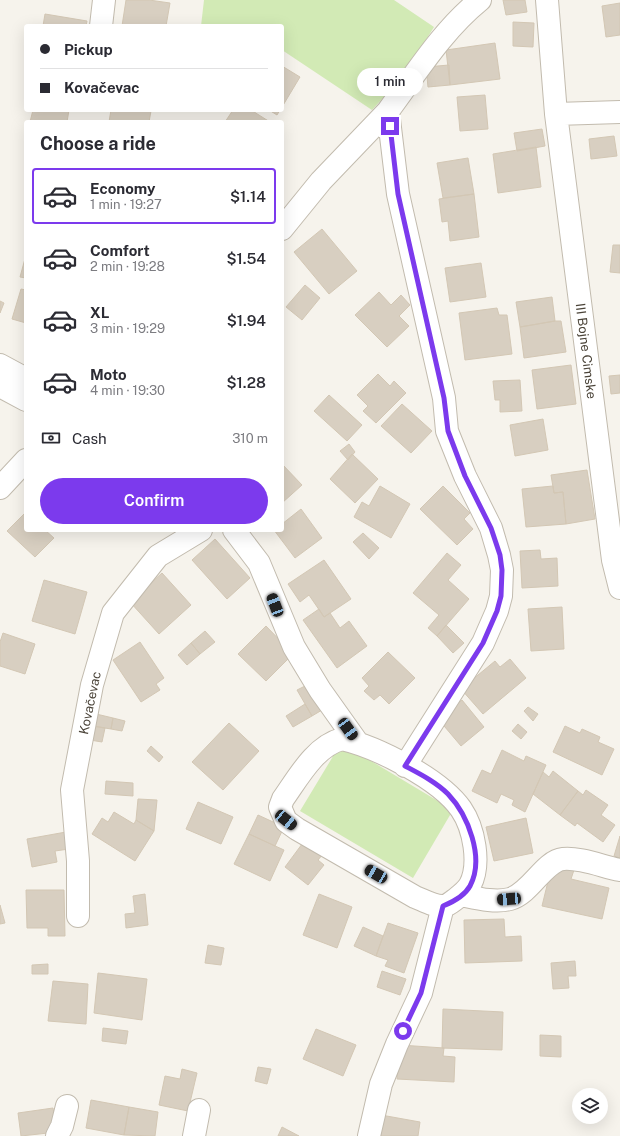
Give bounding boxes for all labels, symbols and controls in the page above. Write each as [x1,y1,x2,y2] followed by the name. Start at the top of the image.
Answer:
[64,41,113,58] text: Pickup
[357,68,423,96] callout: 1 min
[375,74,405,89] text: 1 min
[64,79,140,96] text: Kovačevac
[381,117,399,135] route end
[40,133,156,154] text: Choose a ride
[42,178,78,214] icon: car
[90,180,155,197] text: Economy
[230,188,266,205] text: $1.14
[90,197,162,212] text: 1 min · 19:27
[42,240,78,276] icon: car
[90,242,150,259] text: Comfort
[226,250,266,267] text: $1.54
[90,259,165,274] text: 2 min · 19:28
[42,302,78,338] icon: car
[573,302,599,400] street label: III Bojne Cimske
[90,304,109,321] text: XL
[227,312,266,329] text: $1.94
[90,321,165,336] text: 3 min · 19:29
[42,364,78,400] icon: car
[90,366,127,383] text: Moto
[226,374,266,391] text: $1.28
[90,383,165,398] text: 4 min · 19:30
[40,427,62,449] icon: cash
[72,430,107,447] text: Cash
[232,431,268,446] text: 310 m
[40,478,268,524] button: Confirm
[265,592,285,618] car
[76,670,104,736] street label: Kovačevac
[336,716,360,742] car
[273,808,299,832] car
[363,863,389,885] car
[497,892,521,906] car
[394,1022,412,1040] route start
[572,1088,608,1124] map controls
[572,1088,608,1124] button: layers

